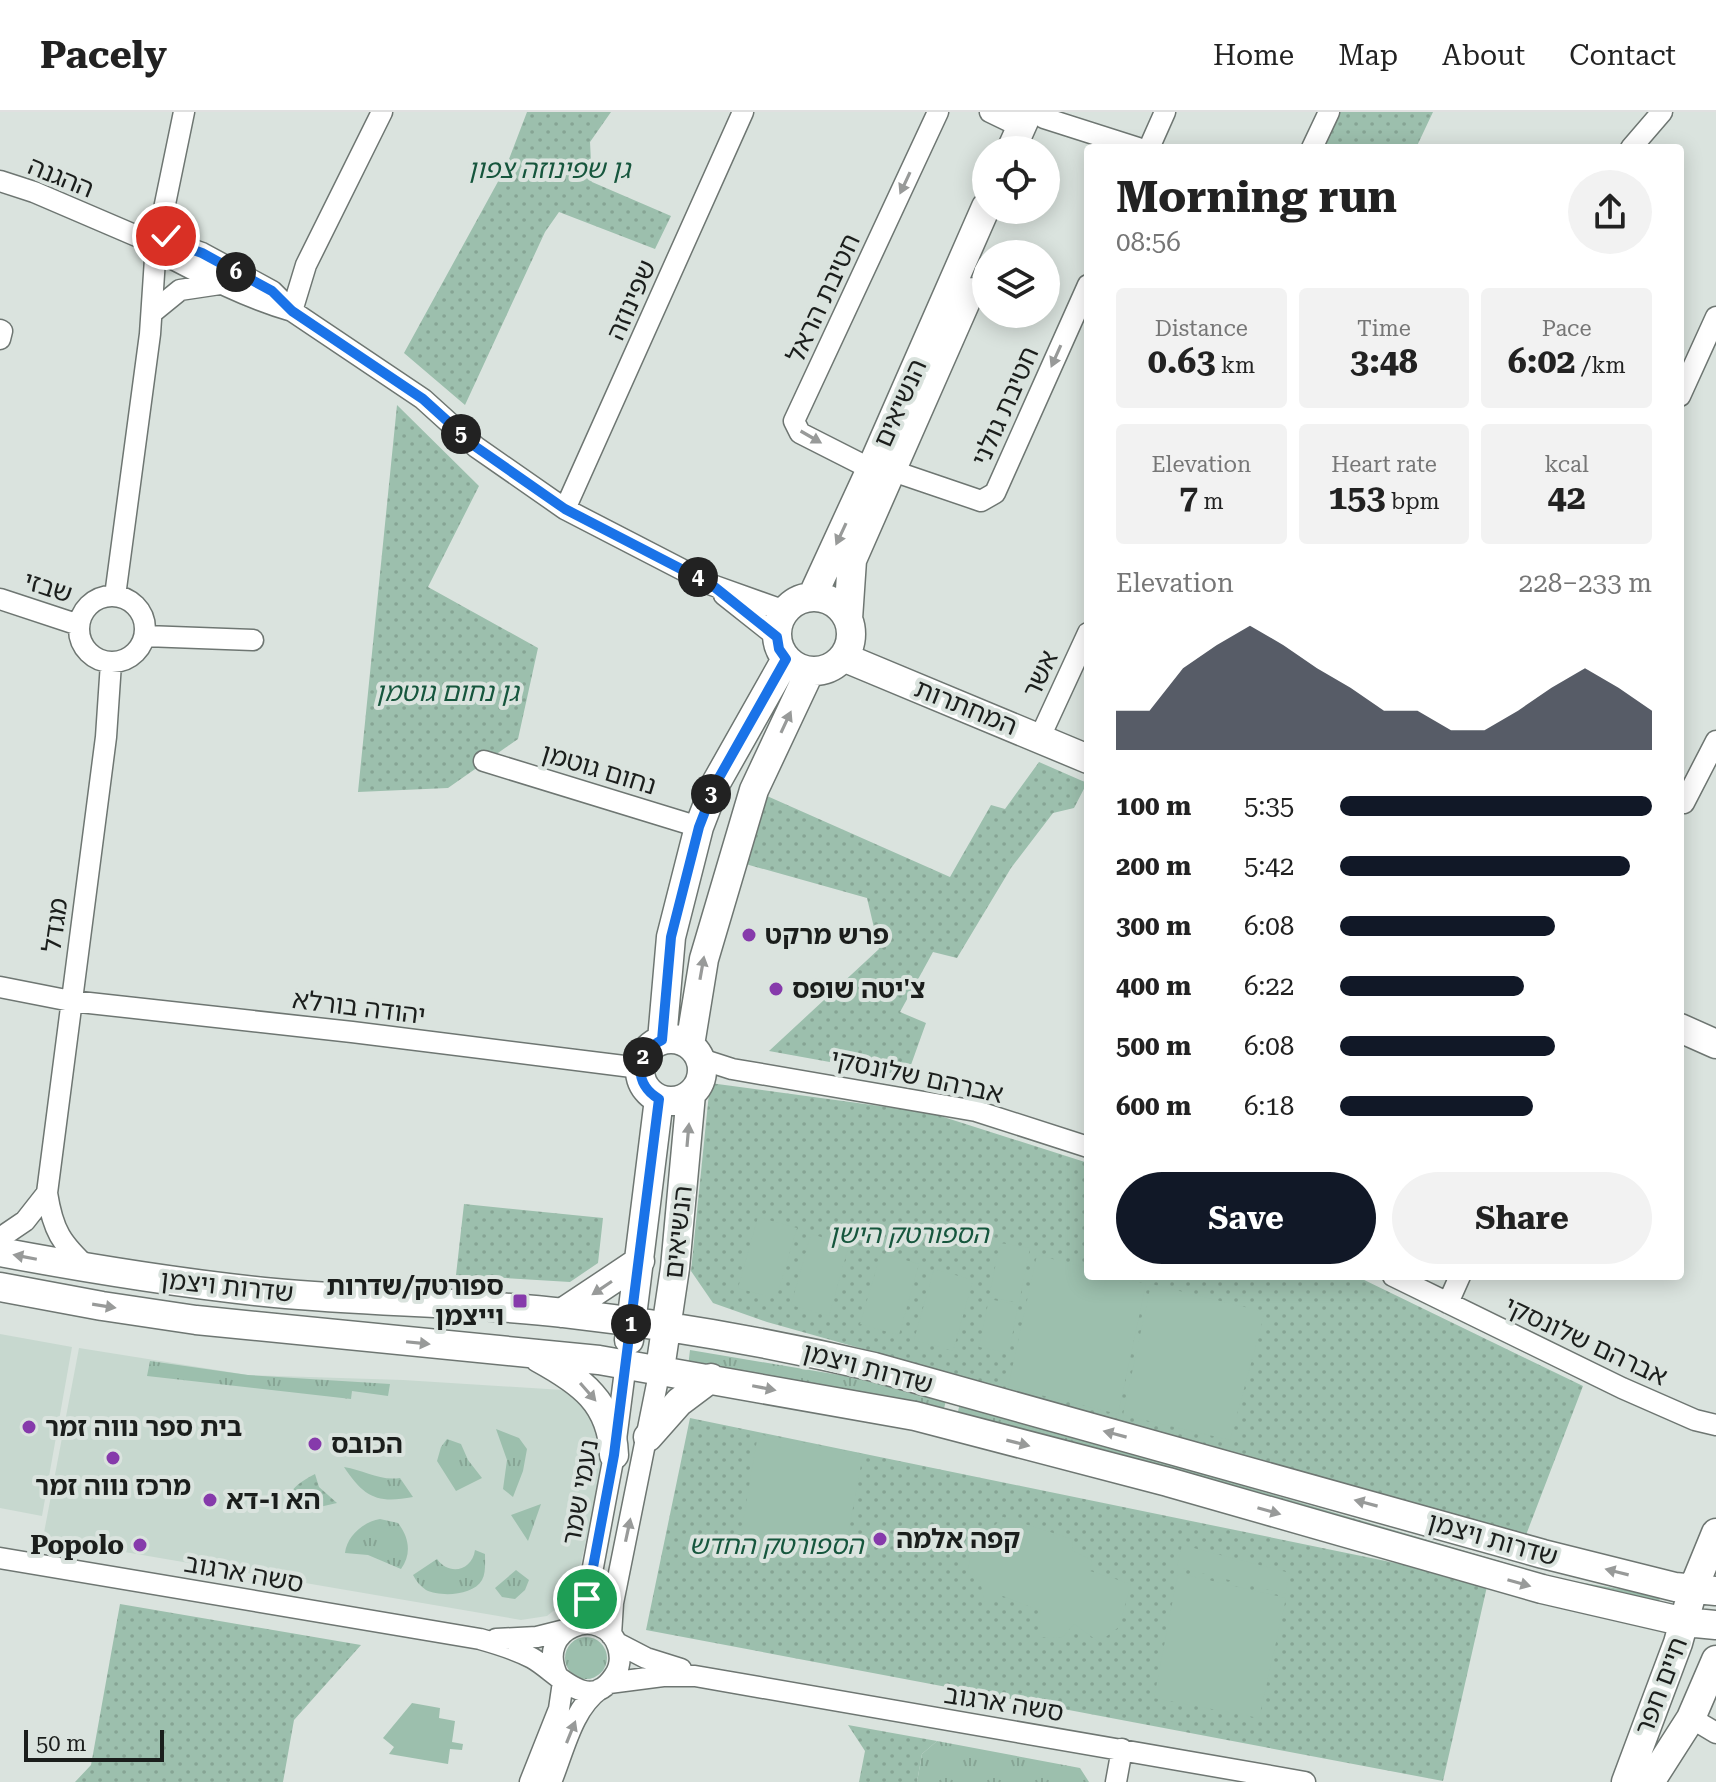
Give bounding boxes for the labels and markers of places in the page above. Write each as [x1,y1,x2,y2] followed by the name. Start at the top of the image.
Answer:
[132,202,200,270] pin
[216,252,256,292] pin: 6
[441,414,481,454] pin: 5
[678,557,718,597] pin: 4
[691,774,731,814] pin: 3
[765,920,889,950] place label: פרש מרקט
[740,926,758,944] marker: פרש מרקט
[792,974,925,1004] place label: צ'יטה שופס
[767,980,785,998] marker: צ'יטה שופס
[623,1037,663,1077] pin: 2
[326,1271,504,1331] place label: ספורטק/שדרות וייצמן
[511,1292,529,1310] marker: ספורטק/שדרות וייצמן
[611,1304,651,1344] pin: 1
[45,1412,242,1442] place label: בית ספר נווה זמר
[20,1418,38,1436] marker: בית ספר נווה זמר
[331,1429,403,1459] place label: הכובס
[306,1435,324,1453] marker: הכובס
[104,1449,122,1467] marker: מרכז נווה זמר
[35,1471,191,1501] place label: מרכז נווה זמר
[226,1485,321,1515] place label: הא ו-דא
[201,1491,219,1509] marker: הא ו-דא
[896,1524,1020,1554] place label: קפה אלמה
[30,1530,124,1560] place label: Popolo
[871,1530,889,1548] marker: קפה אלמה
[131,1536,149,1554] marker: Popolo
[553,1565,621,1633] pin

